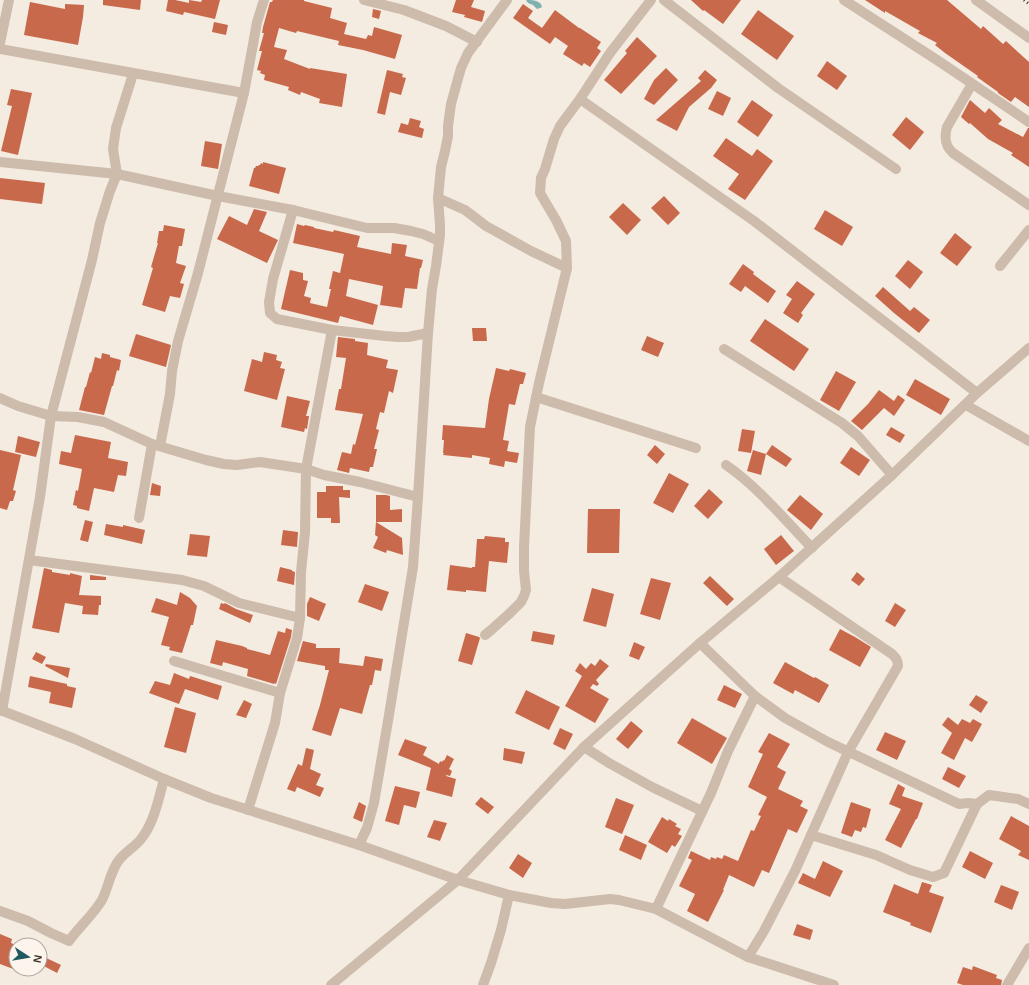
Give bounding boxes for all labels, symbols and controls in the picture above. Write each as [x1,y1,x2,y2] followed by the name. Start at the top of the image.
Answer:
[8,937,48,977] north arrow
[31,954,44,964] text: N

